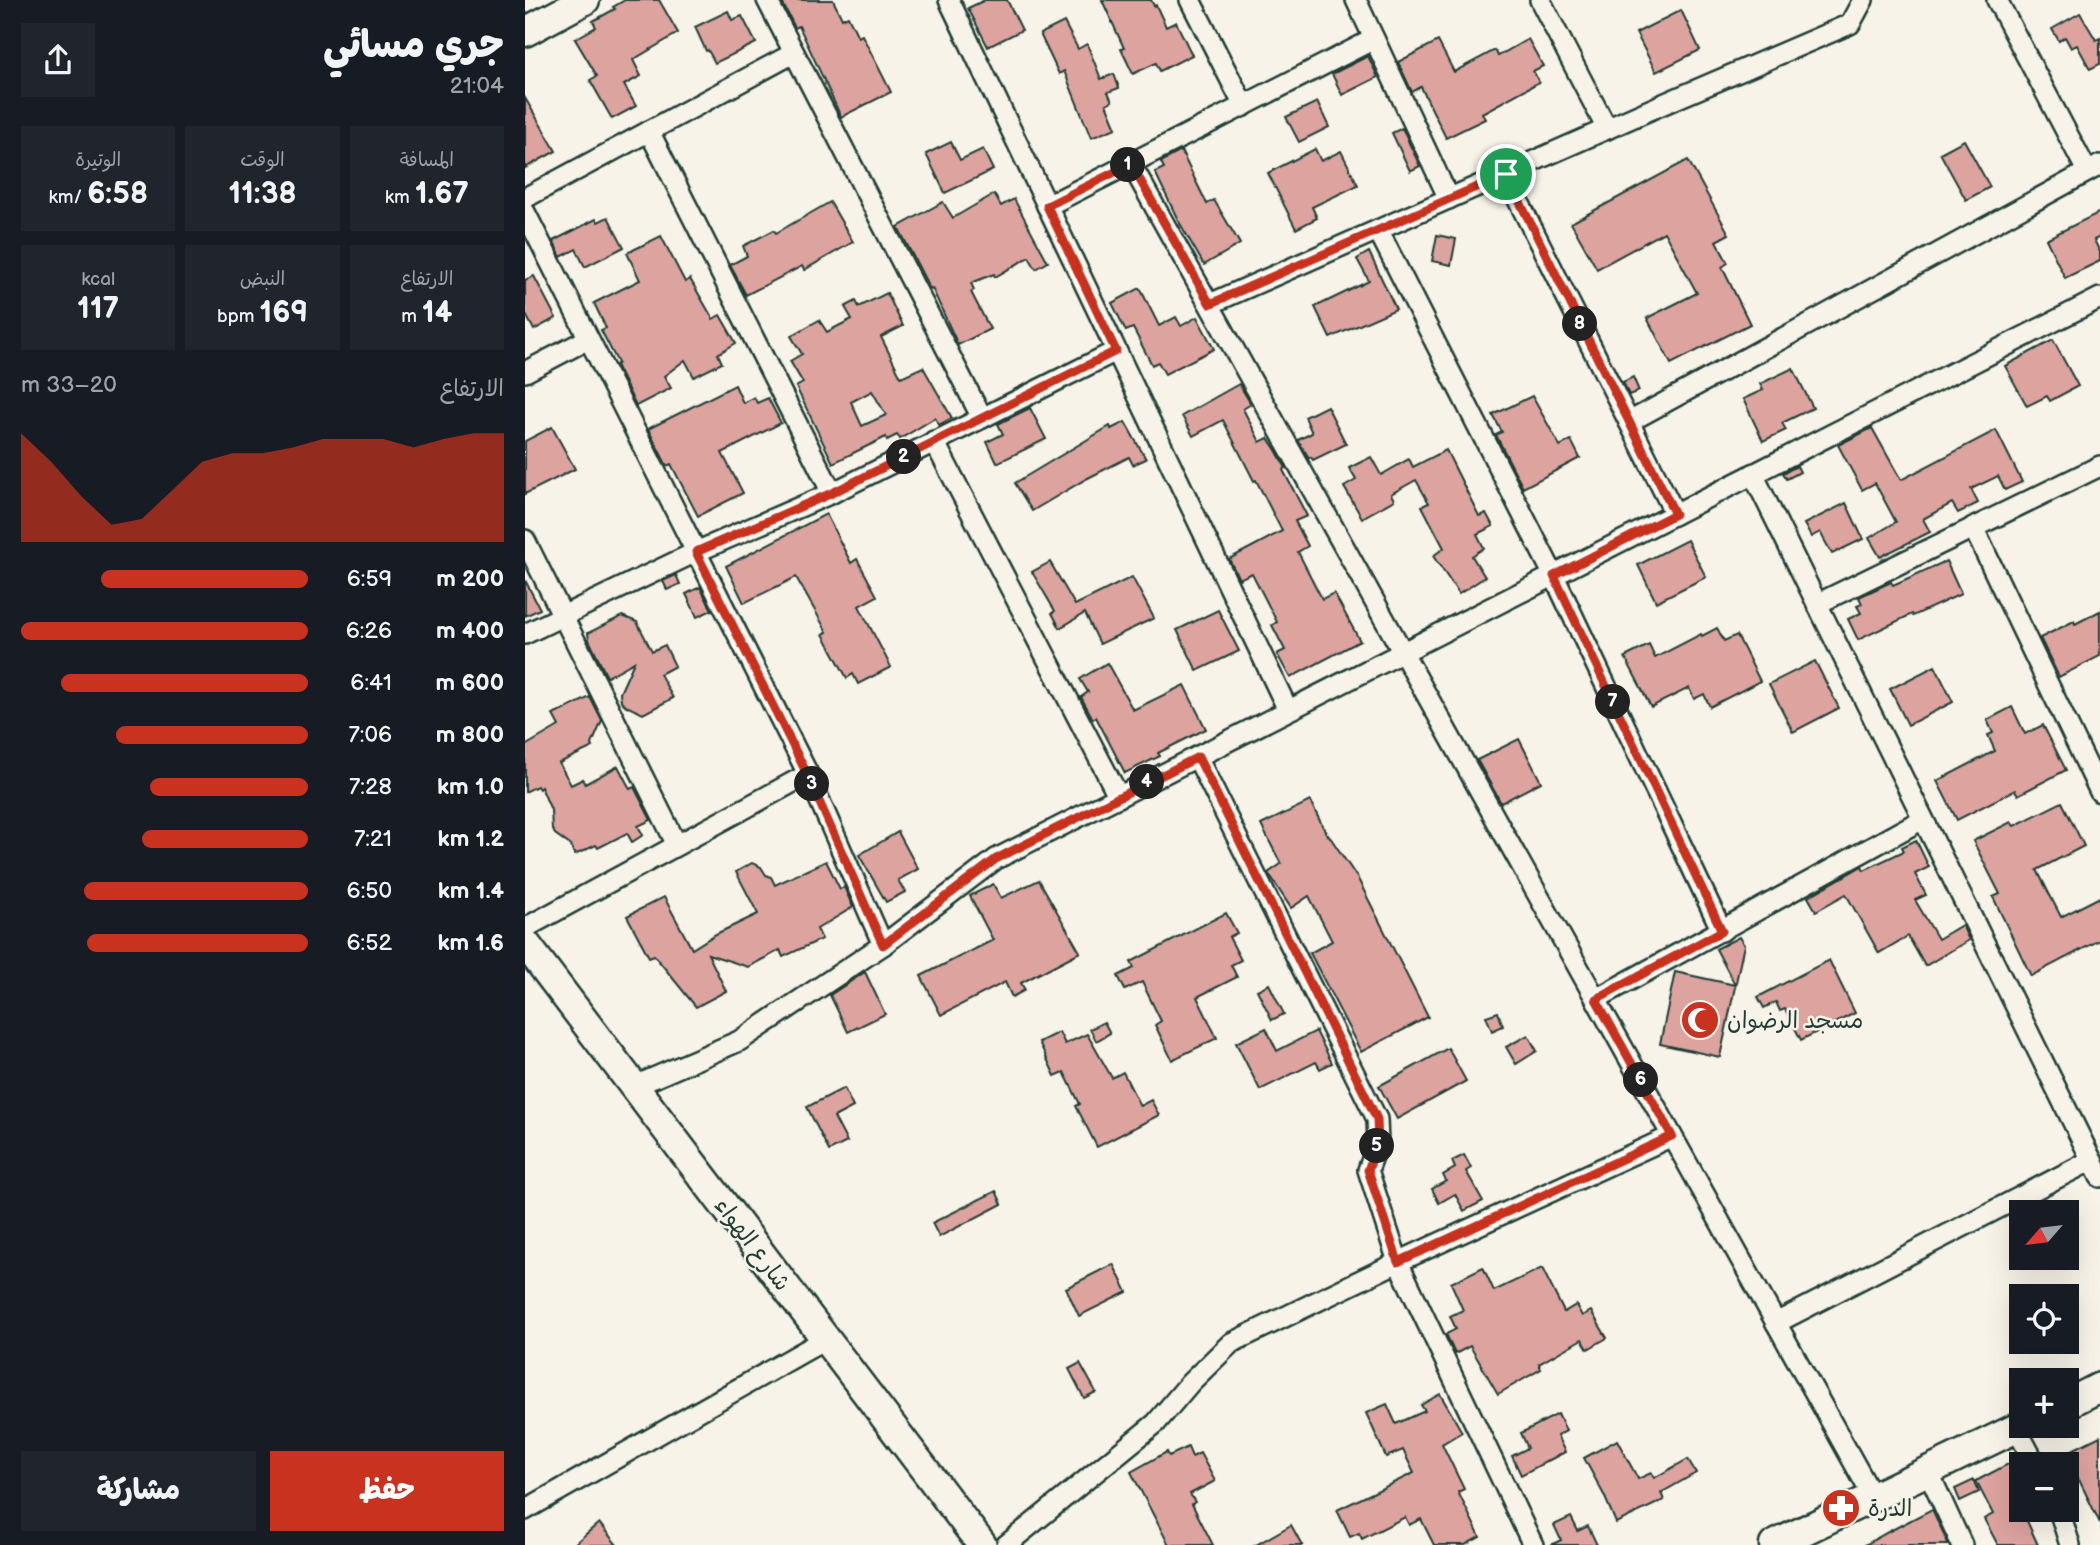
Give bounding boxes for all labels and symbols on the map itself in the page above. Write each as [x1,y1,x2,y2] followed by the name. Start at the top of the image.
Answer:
[1476,144,1536,204] pin
[1111,148,1145,182] pin: 1
[1563,306,1597,342] pin: 8
[887,440,921,475] pin: 2
[1595,684,1631,720] pin: 7
[1129,764,1165,800] pin: 4
[795,766,829,802] pin: 3
[1679,999,1721,1041] mosque icon: مسجد الرضوان
[1727,1007,1863,1035] place label: مسجد الرضوان
[1623,1062,1659,1098] pin: 6
[1359,1128,1395,1164] pin: 5
[707,1193,796,1297] street label: شارع الهواء
[2009,1200,2079,1270] north arrow
[1820,1487,1862,1529] pharmacy icon: الدرة
[1868,1495,1912,1523] place label: الدرة

